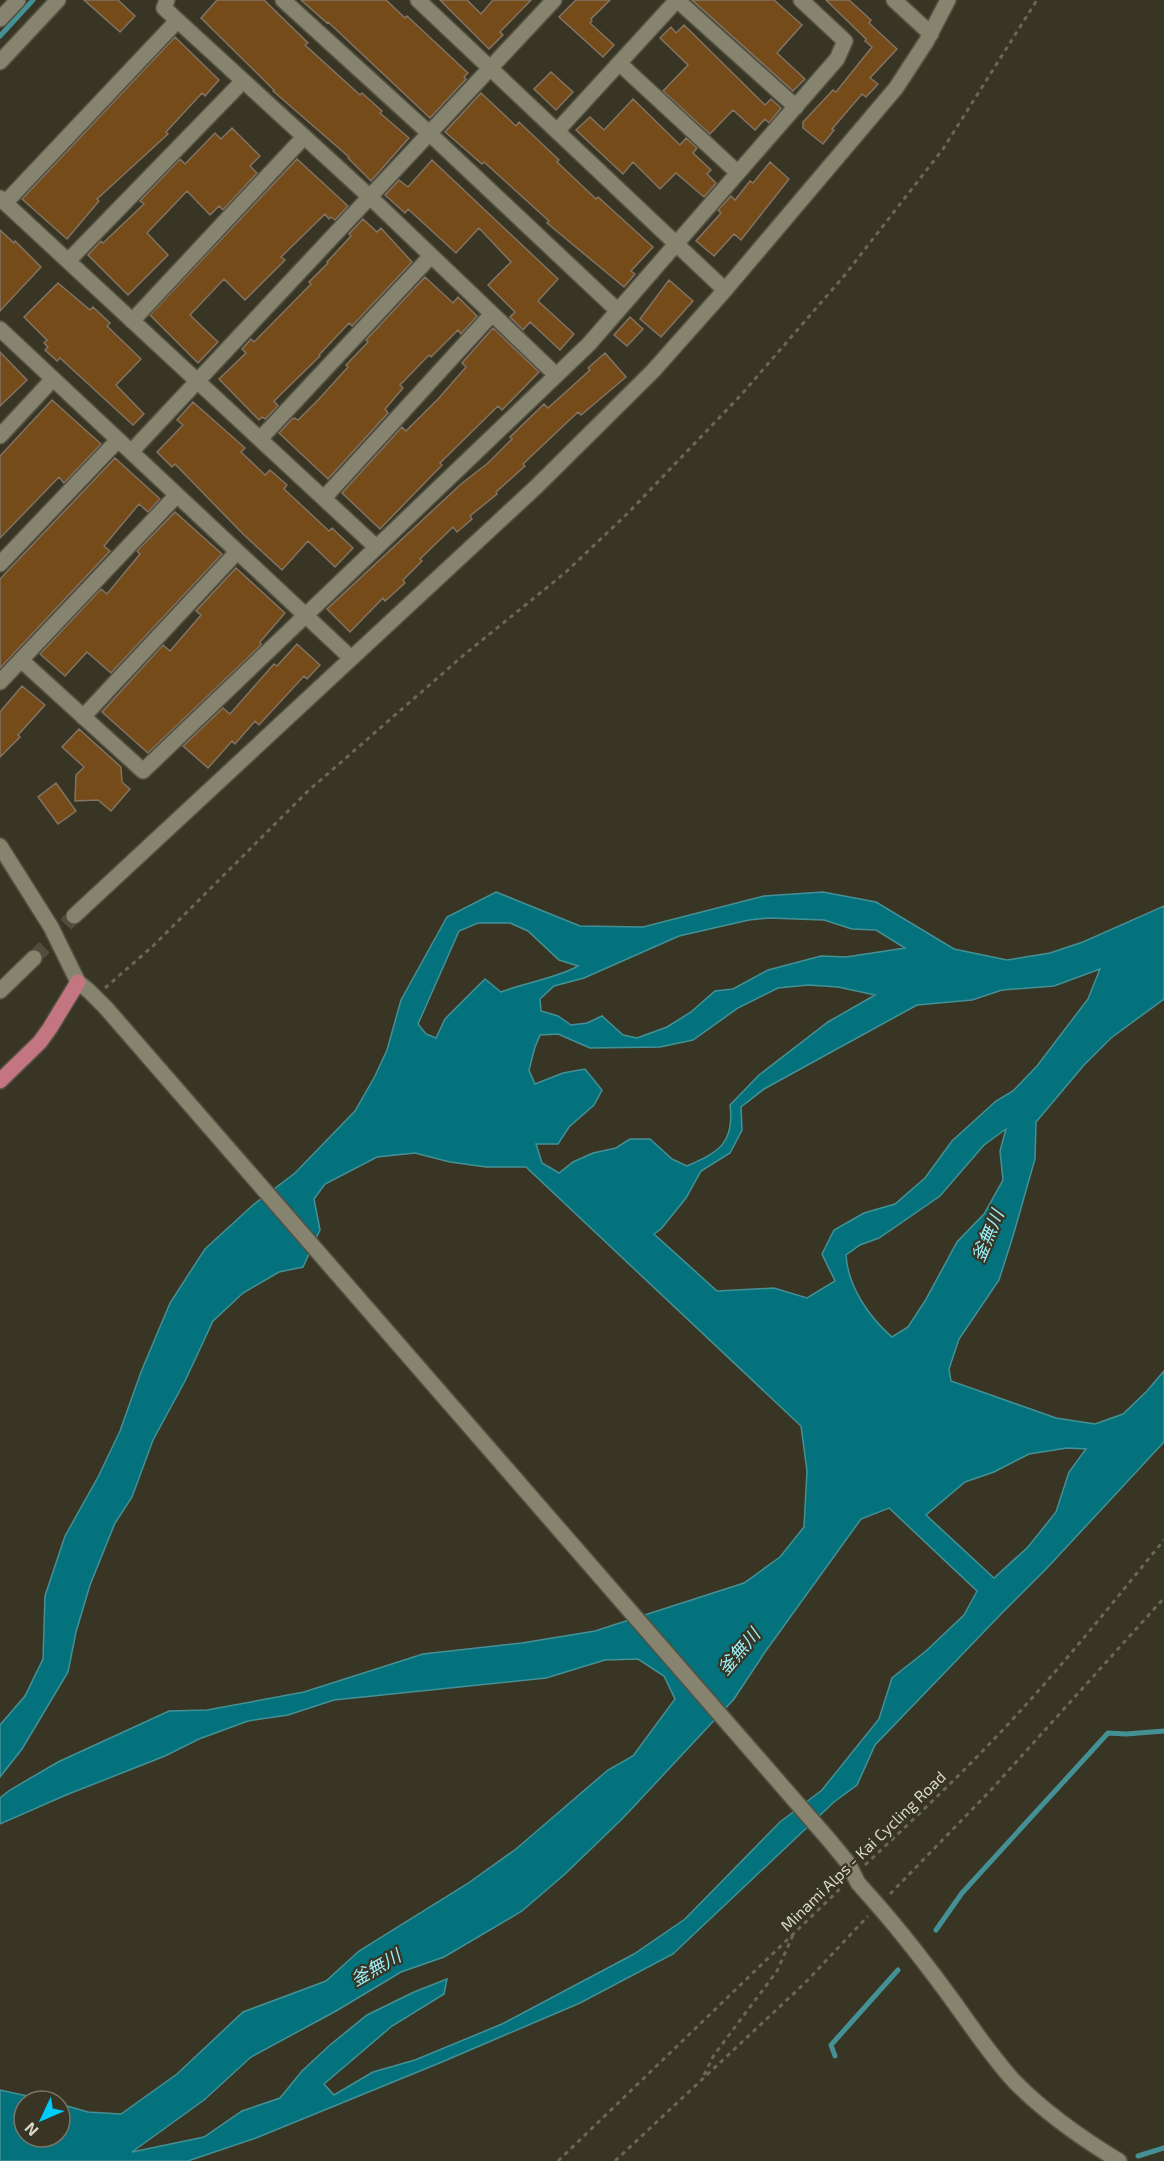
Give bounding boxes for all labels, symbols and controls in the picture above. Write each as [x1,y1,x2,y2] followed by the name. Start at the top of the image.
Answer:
[966,1205,1009,1265] water label: 釜無川
[712,1622,765,1679] water label: 釜無川
[776,1767,949,1935] street label: Minami Alps - Kai Cycling Road
[347,1943,406,1990] water label: 釜無川
[12,2089,72,2149] north arrow
[20,2119,42,2141] text: N

